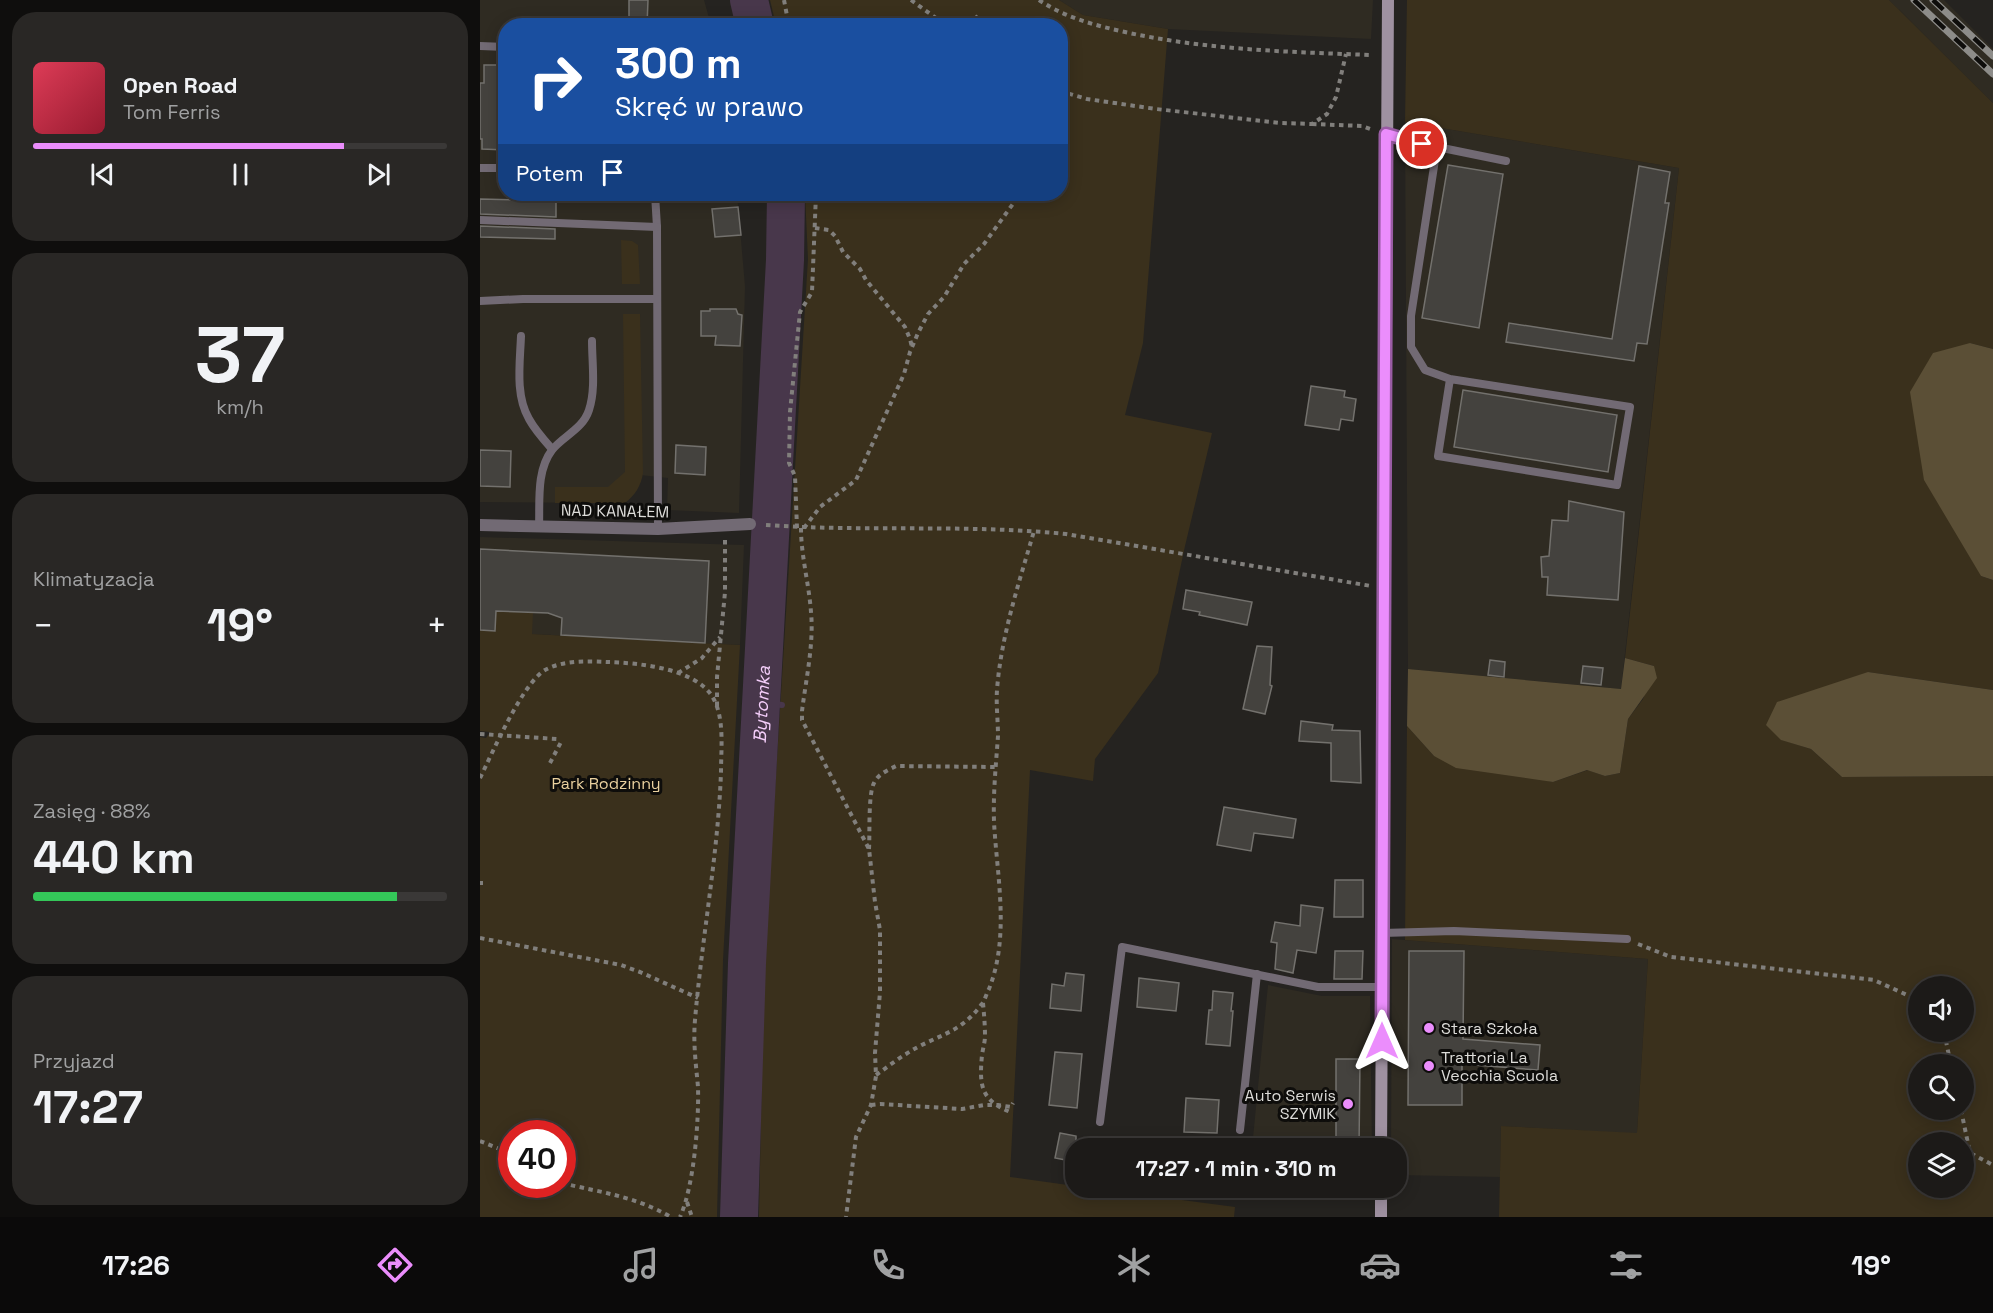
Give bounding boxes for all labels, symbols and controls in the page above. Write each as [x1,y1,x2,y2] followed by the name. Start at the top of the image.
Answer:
[615,37,742,90] text: 300 m
[516,42,594,120] icon: right
[123,71,238,99] text: Open Road
[615,89,804,124] text: Skręć w prawo
[123,99,221,125] text: Tom Ferris
[1396,118,1447,169] pin
[1405,127,1438,160] icon: arrive
[596,156,629,189] icon: arrive
[86,158,119,191] icon: previous
[224,158,257,191] icon: pause
[362,158,395,191] icon: next
[516,159,584,187] text: Potem
[195,305,285,405] text: 37
[216,394,264,420] text: km/h
[561,500,669,522] street label: NAD KANAŁEM
[33,566,155,592] text: Klimatyzacja
[207,597,273,654] text: 19°
[33,605,53,647] text: −
[427,605,447,647] text: +
[747,665,775,744] water label: Bytomka
[551,773,661,794] park label: Park Rodzinny
[33,798,150,824] text: Zasięg · 88%
[33,829,195,886] text: 440 km
[1908,976,1974,1198] map controls
[1908,976,1974,1042] button: sound
[1350,1009,1414,1073] position arrow
[1441,1018,1538,1039] place label: Stara Szkoła
[1422,1021,1436,1035] marker: Stara Szkoła
[1441,1047,1558,1086] place label: Trattoria La Vecchia Scuola
[33,1048,115,1074] text: Przyjazd
[1908,1054,1974,1120] button: search
[1422,1059,1436,1073] marker: Trattoria La Vecchia Scuola
[33,1079,143,1136] text: 17:27
[1245,1085,1336,1124] place label: Auto Serwis SZYMIK
[1341,1097,1355,1111] marker: Auto Serwis SZYMIK
[498,1120,576,1198] speed limit sign: 40
[1908,1132,1974,1198] button: layers
[1136,1154,1336,1182] text: 17:27 · 1 min · 310 m
[374,1244,416,1286] icon: directions
[620,1244,662,1286] icon: music
[867,1244,909,1286] icon: phone
[1113,1244,1155,1286] icon: climate
[1359,1244,1401,1286] icon: car
[1605,1244,1647,1286] icon: filters
[102,1248,170,1283] text: 17:26
[1851,1248,1891,1283] text: 19°

